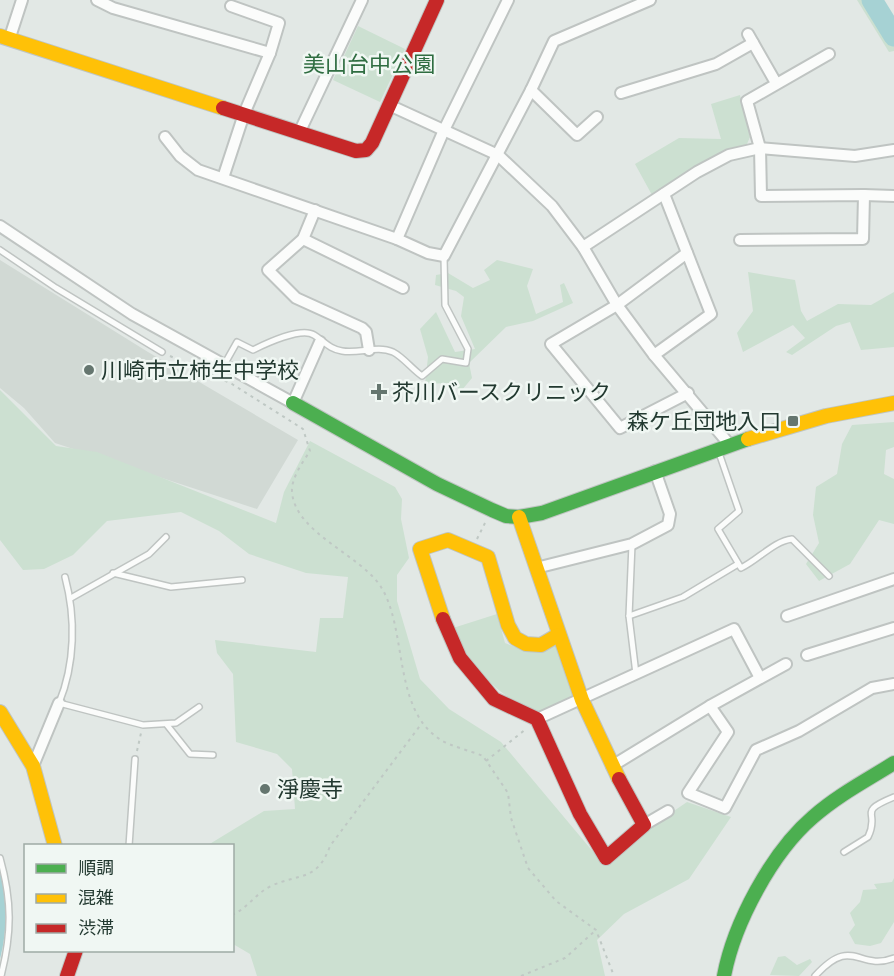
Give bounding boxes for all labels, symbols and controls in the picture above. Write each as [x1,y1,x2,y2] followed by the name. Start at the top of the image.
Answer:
[303,52,435,78] park label: 美山台中公園
[101,358,299,384] place label: 川崎市立柿生中学校
[82,363,96,377] marker: 川崎市立柿生中学校
[392,380,611,406] place label: 芥川バースクリニック
[370,383,388,401] marker: 芥川バースクリニック
[627,409,781,435] place label: 森ケ丘団地入口
[786,414,800,428] marker: 森ケ丘団地入口
[277,777,343,803] place label: 淨慶寺
[258,782,272,796] marker: 淨慶寺
[24,844,234,952] legend
[78,857,114,879] text: 順調
[78,887,114,909] text: 混雑
[78,917,114,939] text: 渋滞

